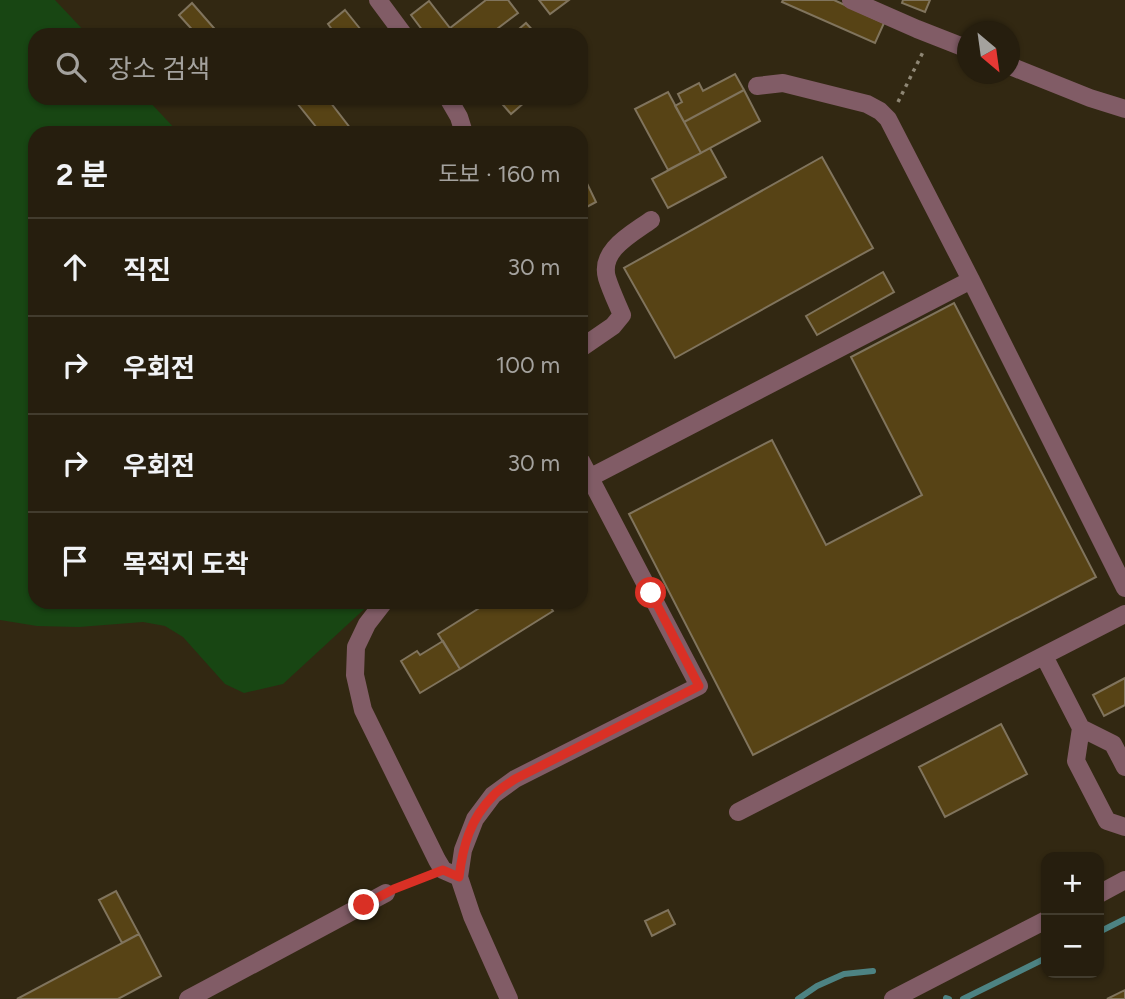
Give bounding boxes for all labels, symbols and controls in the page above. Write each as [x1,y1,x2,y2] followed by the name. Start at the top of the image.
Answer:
[957,21,1020,84] north arrow
[28,28,588,105] search box
[52,48,90,86] icon: search
[108,53,210,85] text: 장소 검색
[56,156,108,193] text: 2 분
[438,160,560,188] text: 도보 · 160 m
[56,248,94,286] icon: ahead
[507,253,560,281] text: 30 m
[123,254,171,286] text: 직진
[56,346,94,384] icon: right
[496,351,560,379] text: 100 m
[123,352,195,384] text: 우회전
[56,444,94,482] icon: right
[507,449,560,477] text: 30 m
[123,450,195,482] text: 우회전
[56,542,94,580] icon: arrive
[123,548,249,580] text: 목적지 도착
[635,577,666,608] route start
[1041,852,1104,978] map controls
[1041,852,1104,915] button: +
[348,889,379,920] route end
[1041,915,1104,978] button: −

